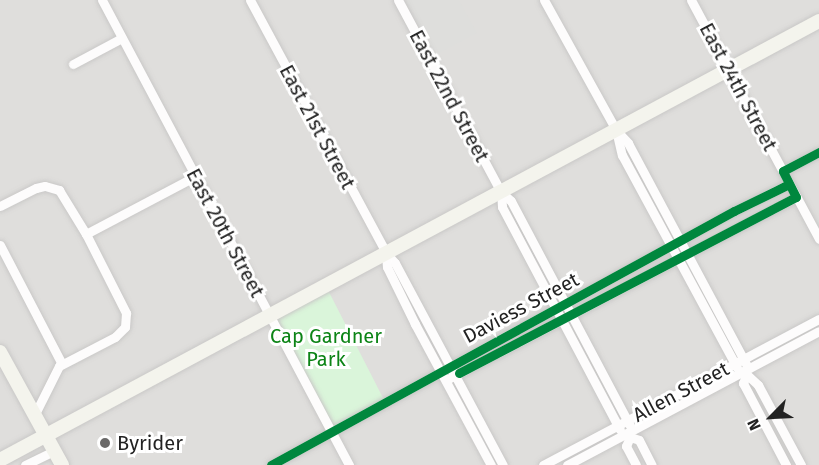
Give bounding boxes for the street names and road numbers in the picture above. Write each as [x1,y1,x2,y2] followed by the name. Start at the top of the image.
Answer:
[694,19,782,155] street label: East 24th Street
[404,26,494,166] street label: East 22nd Street
[274,61,360,193] street label: East 21st Street
[181,164,269,302] street label: East 20th Street
[459,267,583,349] street label: Daviess Street
[629,357,733,427] street label: Allen Street

